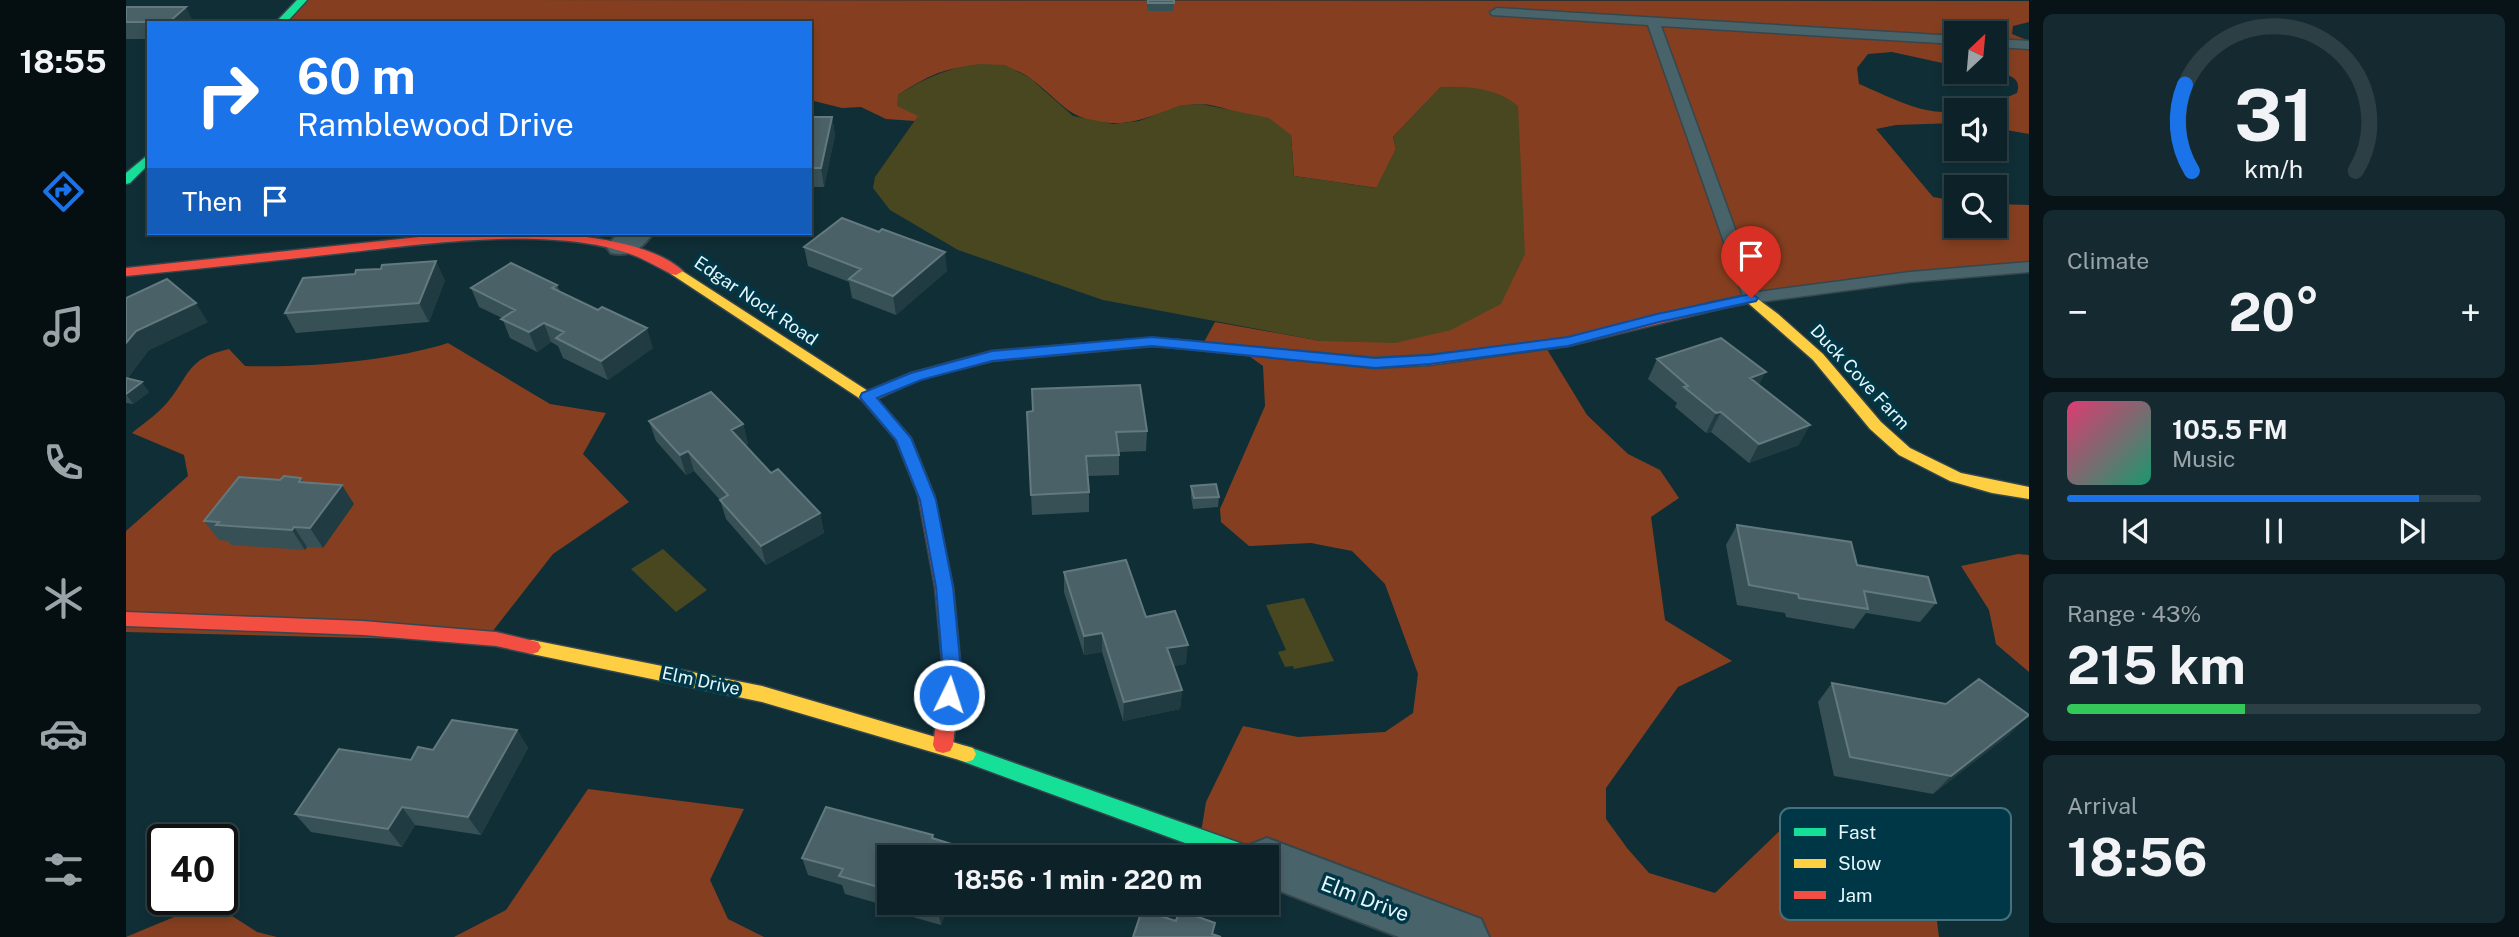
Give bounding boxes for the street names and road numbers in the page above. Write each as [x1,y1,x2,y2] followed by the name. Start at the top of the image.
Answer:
[691,251,822,350] street label: Edgar Nock Road
[1806,320,1914,434] street label: Duck Cove Farm
[660,662,742,699] street label: Elm Drive
[1318,870,1413,927] street label: Elm Drive

